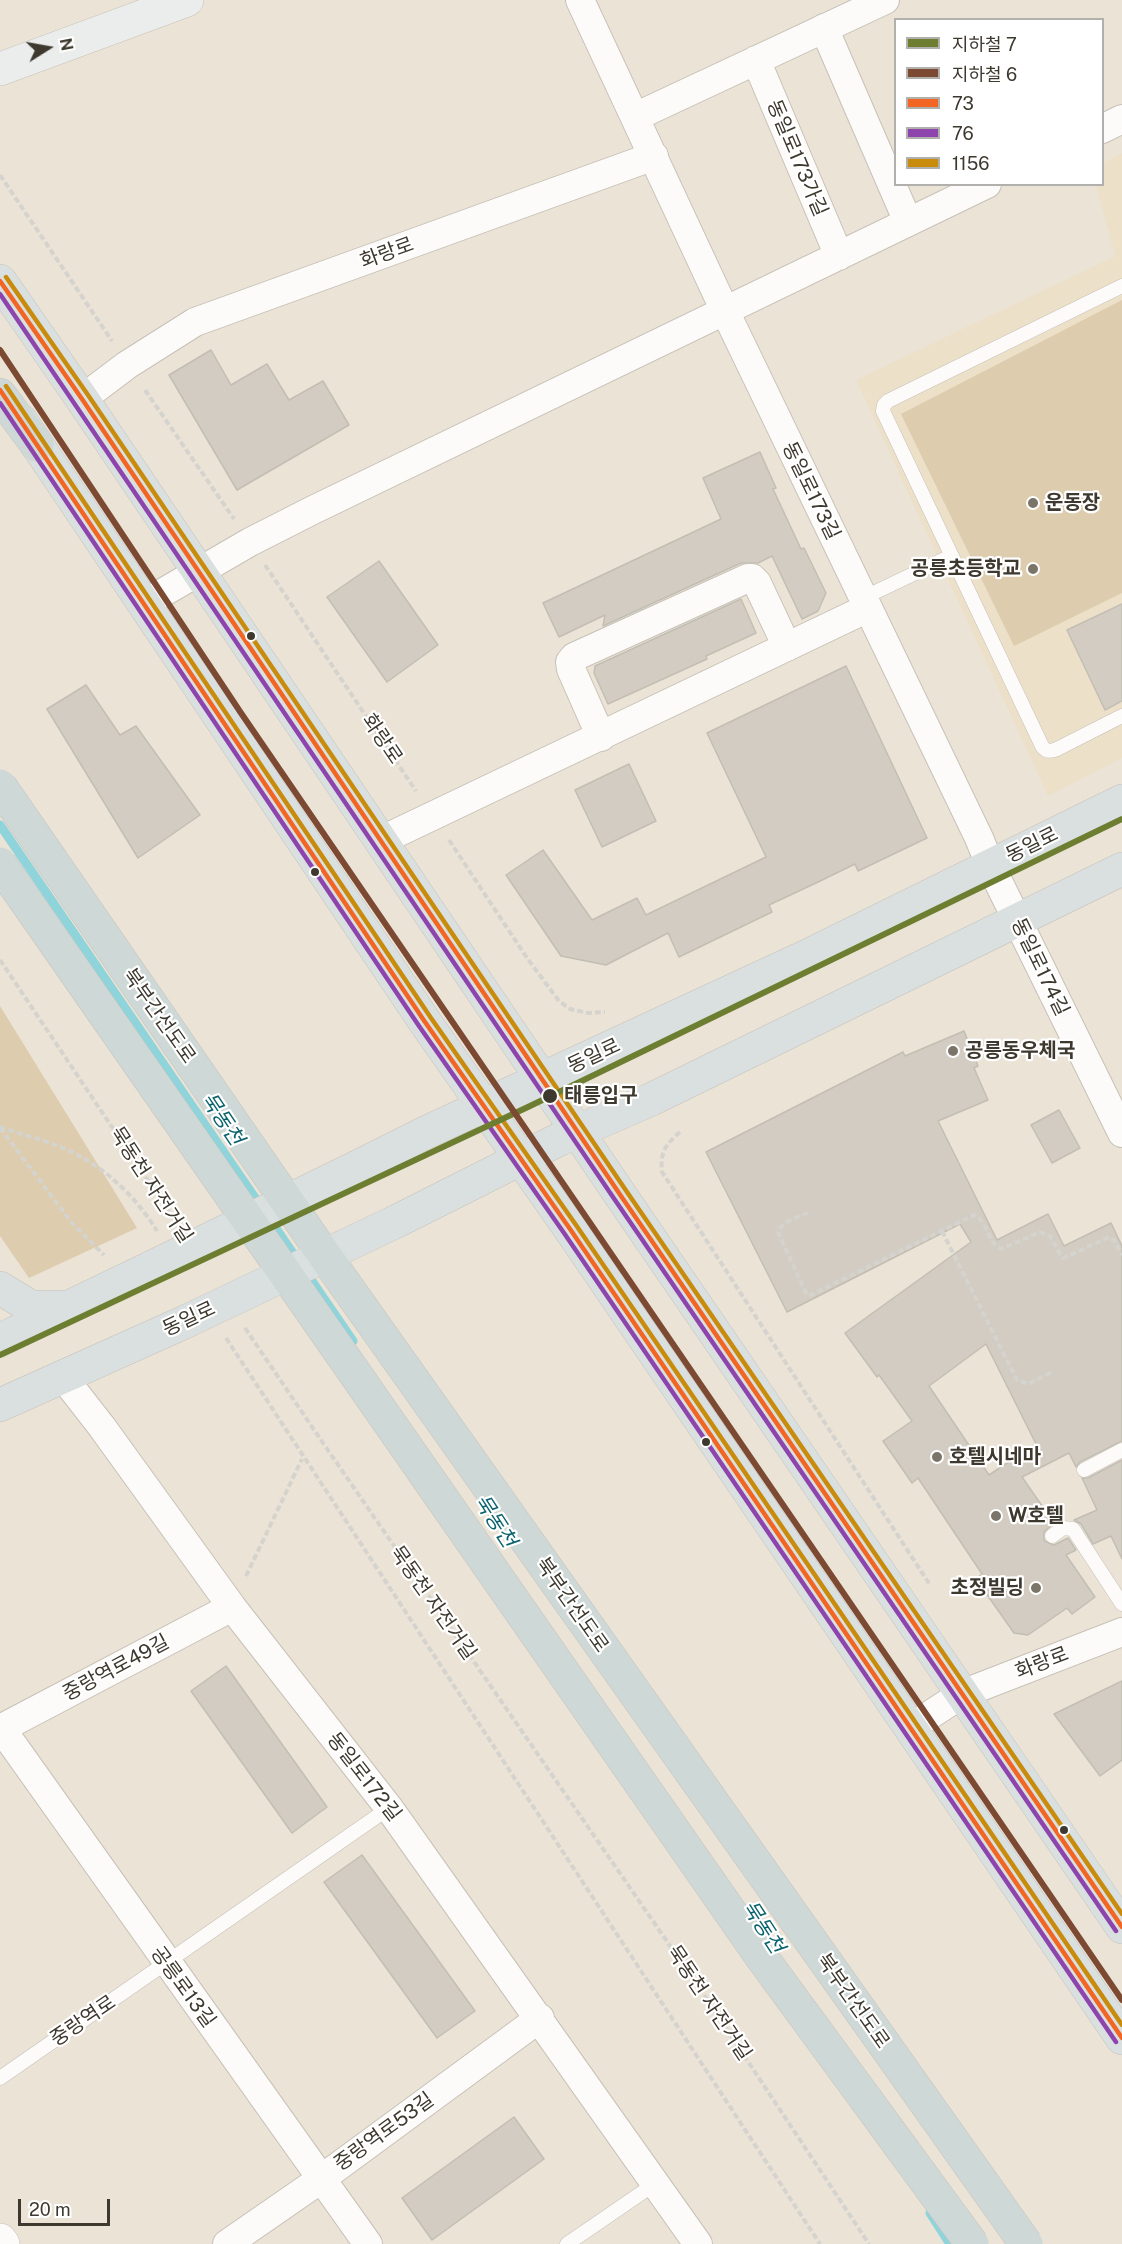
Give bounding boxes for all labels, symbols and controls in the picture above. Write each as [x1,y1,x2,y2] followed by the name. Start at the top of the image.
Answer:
[18,18,78,78] north arrow
[894,18,1104,186] legend
[952,34,1017,55] text: 지하철 7
[56,37,77,52] text: N
[952,64,1017,85] text: 지하철 6
[952,93,974,114] text: 73
[762,96,832,220] street label: 동일로173가길
[952,123,974,144] text: 76
[952,153,989,174] text: 1156
[357,232,417,274] street label: 화랑로
[777,438,845,544] street label: 동일로173길
[1045,491,1100,515] place label: 운동장
[1026,496,1040,510] marker: 운동장
[911,557,1021,581] place label: 공릉초등학교
[1026,562,1040,576] marker: 공릉초등학교
[245,630,257,642] unlabelled marker
[357,709,407,769] street label: 화랑로
[1002,822,1062,868] street label: 동일로
[309,866,321,878] unlabelled marker
[1006,914,1074,1020] street label: 동일로174길
[118,964,200,1068] street label: 북부간선도로
[564,1033,624,1079] street label: 동일로
[965,1039,1075,1063] place label: 공릉동우체국
[946,1044,960,1058] marker: 공릉동우체국
[564,1084,638,1108] place label: 태릉입구
[541,1087,559,1105] marker: 태릉입구
[195,1088,249,1150] water label: 묵동천
[105,1122,197,1248] street label: 묵동천 자전거길
[159,1296,219,1342] street label: 동일로
[700,1436,712,1448] unlabelled marker
[949,1445,1041,1469] place label: 호텔시네마
[930,1450,944,1464] marker: 호텔시네마
[469,1490,521,1552] water label: 묵동천
[1008,1504,1064,1528] place label: W호텔
[989,1509,1003,1523] marker: W호텔
[385,1541,481,1665] street label: 묵동천 자전거길
[531,1553,613,1657] street label: 북부간선도로
[950,1576,1024,1600] place label: 초정빌딩
[1029,1581,1043,1595] marker: 초정빌딩
[59,1630,173,1706] street label: 중랑역로49길
[1012,1642,1072,1684] street label: 화랑로
[322,1728,406,1826] street label: 동일로172길
[1058,1824,1070,1836] unlabelled marker
[737,1896,789,1958] water label: 묵동천
[662,1941,756,2065] street label: 묵동천 자전거길
[146,1942,220,2032] street label: 공릉로13길
[812,1949,894,2053] street label: 북부간선도로
[46,1990,120,2052] street label: 중랑역로
[329,2088,439,2176] street label: 중랑역로53길
[21,2187,112,2225] scale bar
[29,2199,71,2220] text: 20 m

